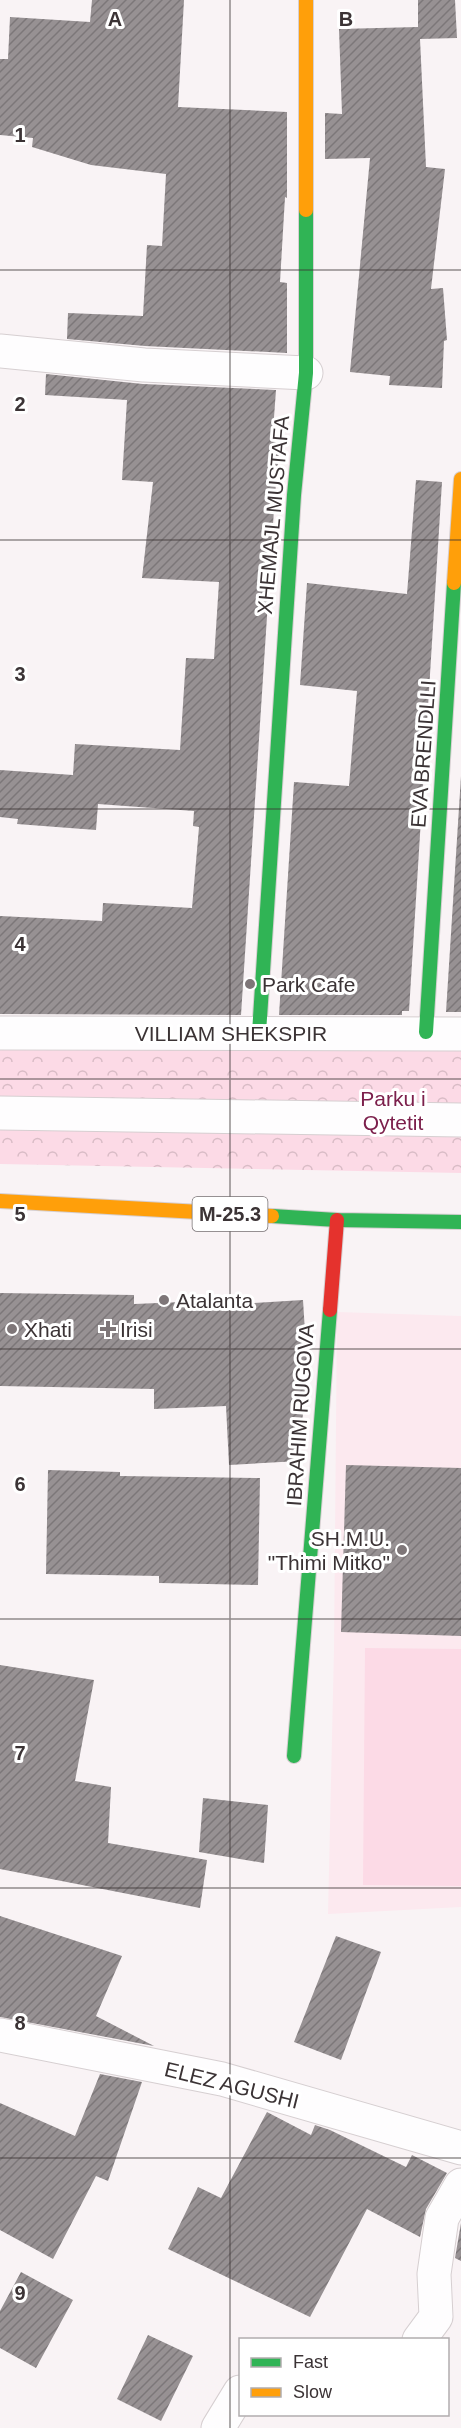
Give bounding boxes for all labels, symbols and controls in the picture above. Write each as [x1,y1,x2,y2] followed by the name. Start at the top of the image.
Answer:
[108,8,122,30] text: A
[339,8,353,30] text: B
[14,124,26,146] text: 1
[14,393,26,415] text: 2
[253,415,293,615] street label: XHEMAJL MUSTAFA
[14,663,26,685] text: 3
[406,679,440,829] street label: EVA BRENDLLI
[14,933,26,955] text: 4
[262,973,355,996] place label: Park Cafe
[243,977,257,991] marker: Park Cafe
[135,1022,327,1045] street label: VILLIAM SHEKSPIR
[360,1087,426,1134] park label: Parku i Qytetit
[192,1197,268,1231] road number: M-25.3
[14,1203,26,1225] text: 5
[176,1289,253,1312] place label: Atalanta
[157,1293,171,1307] marker: Atalanta
[24,1318,72,1341] place label: Xhati
[120,1318,153,1341] place label: Irisi
[5,1322,19,1336] marker: Xhati
[101,1322,115,1336] marker: Irisi
[282,1323,318,1507] street label: IBRAHIM RUGOVA
[14,1473,26,1495] text: 6
[268,1527,390,1574] place label: SH.M.U. "Thimi Mitko"
[395,1543,409,1557] marker: SH.M.U. "Thimi Mitko"
[14,1742,26,1764] text: 7
[14,2012,26,2034] text: 8
[162,2057,302,2113] street label: ELEZ AGUSHI
[14,2282,26,2304] text: 9
[239,2338,449,2416] legend
[293,2352,328,2372] text: Fast
[293,2382,333,2402] text: Slow

